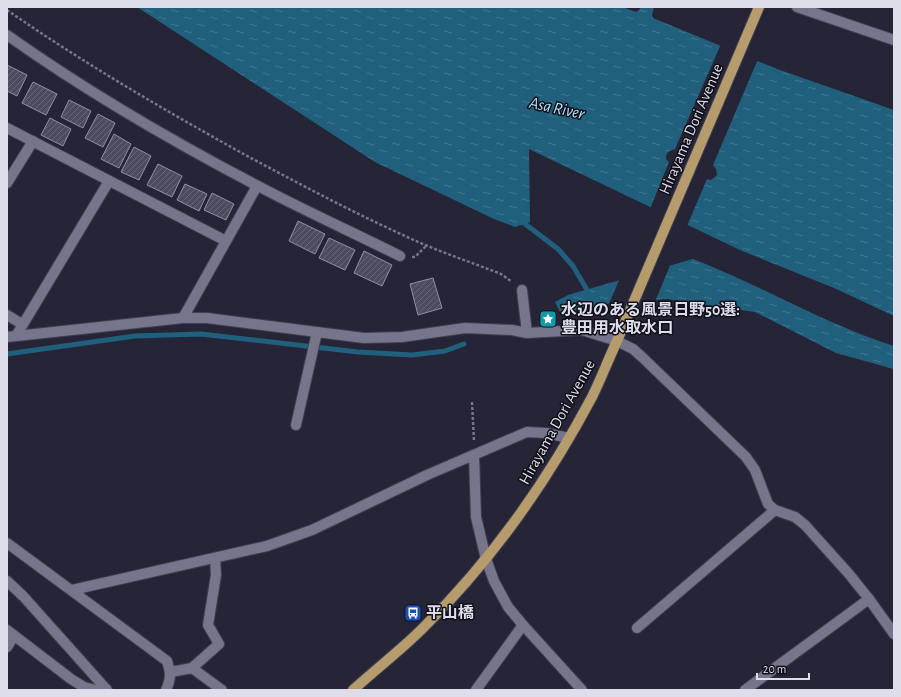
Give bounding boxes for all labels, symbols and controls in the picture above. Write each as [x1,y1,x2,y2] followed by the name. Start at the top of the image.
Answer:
[656,61,727,197] street label: Hirayama Dori Avenue
[527,94,587,122] water label: Asa River
[561,301,740,336] place label: 水辺のある風景日野50選: 豊田用水取水口
[538,309,558,329] place icon: 水辺のある風景日野50選: 豊田用水取水口
[516,357,599,488] street label: Hirayama Dori Avenue
[403,603,423,623] bus stop icon: 平山橋
[426,604,474,621] place label: 平山橋
[757,655,809,681] scale bar
[763,663,786,675] text: 20 m

